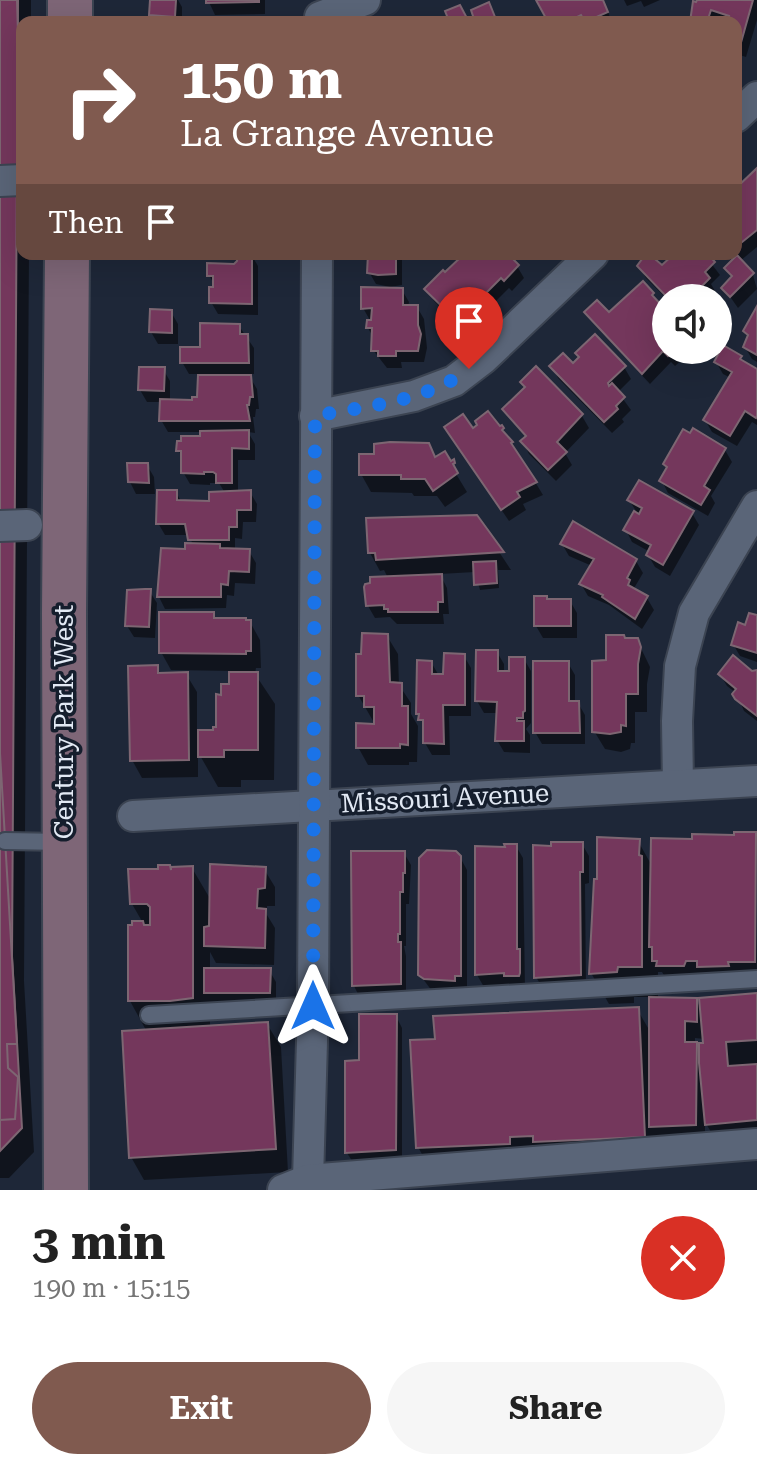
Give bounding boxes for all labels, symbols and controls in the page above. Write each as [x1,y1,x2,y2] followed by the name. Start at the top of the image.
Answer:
[180,46,342,112] text: 150 m
[48,48,152,152] icon: right
[180,113,494,155] text: La Grange Avenue
[139,200,183,244] icon: arrive
[48,205,123,240] text: Then
[652,284,732,364] map controls
[652,284,732,364] button: sound
[435,287,503,369] pin
[447,299,491,343] icon: arrive
[49,605,79,839] street label: Century Park West
[340,778,550,818] street label: Missouri Avenue
[271,964,355,1048] position arrow
[32,1215,165,1271] text: 3 min
[641,1216,725,1300] button: close
[32,1273,191,1303] text: 190 m · 15:15
[32,1362,371,1454] button: Exit
[387,1362,725,1454] button: Share

